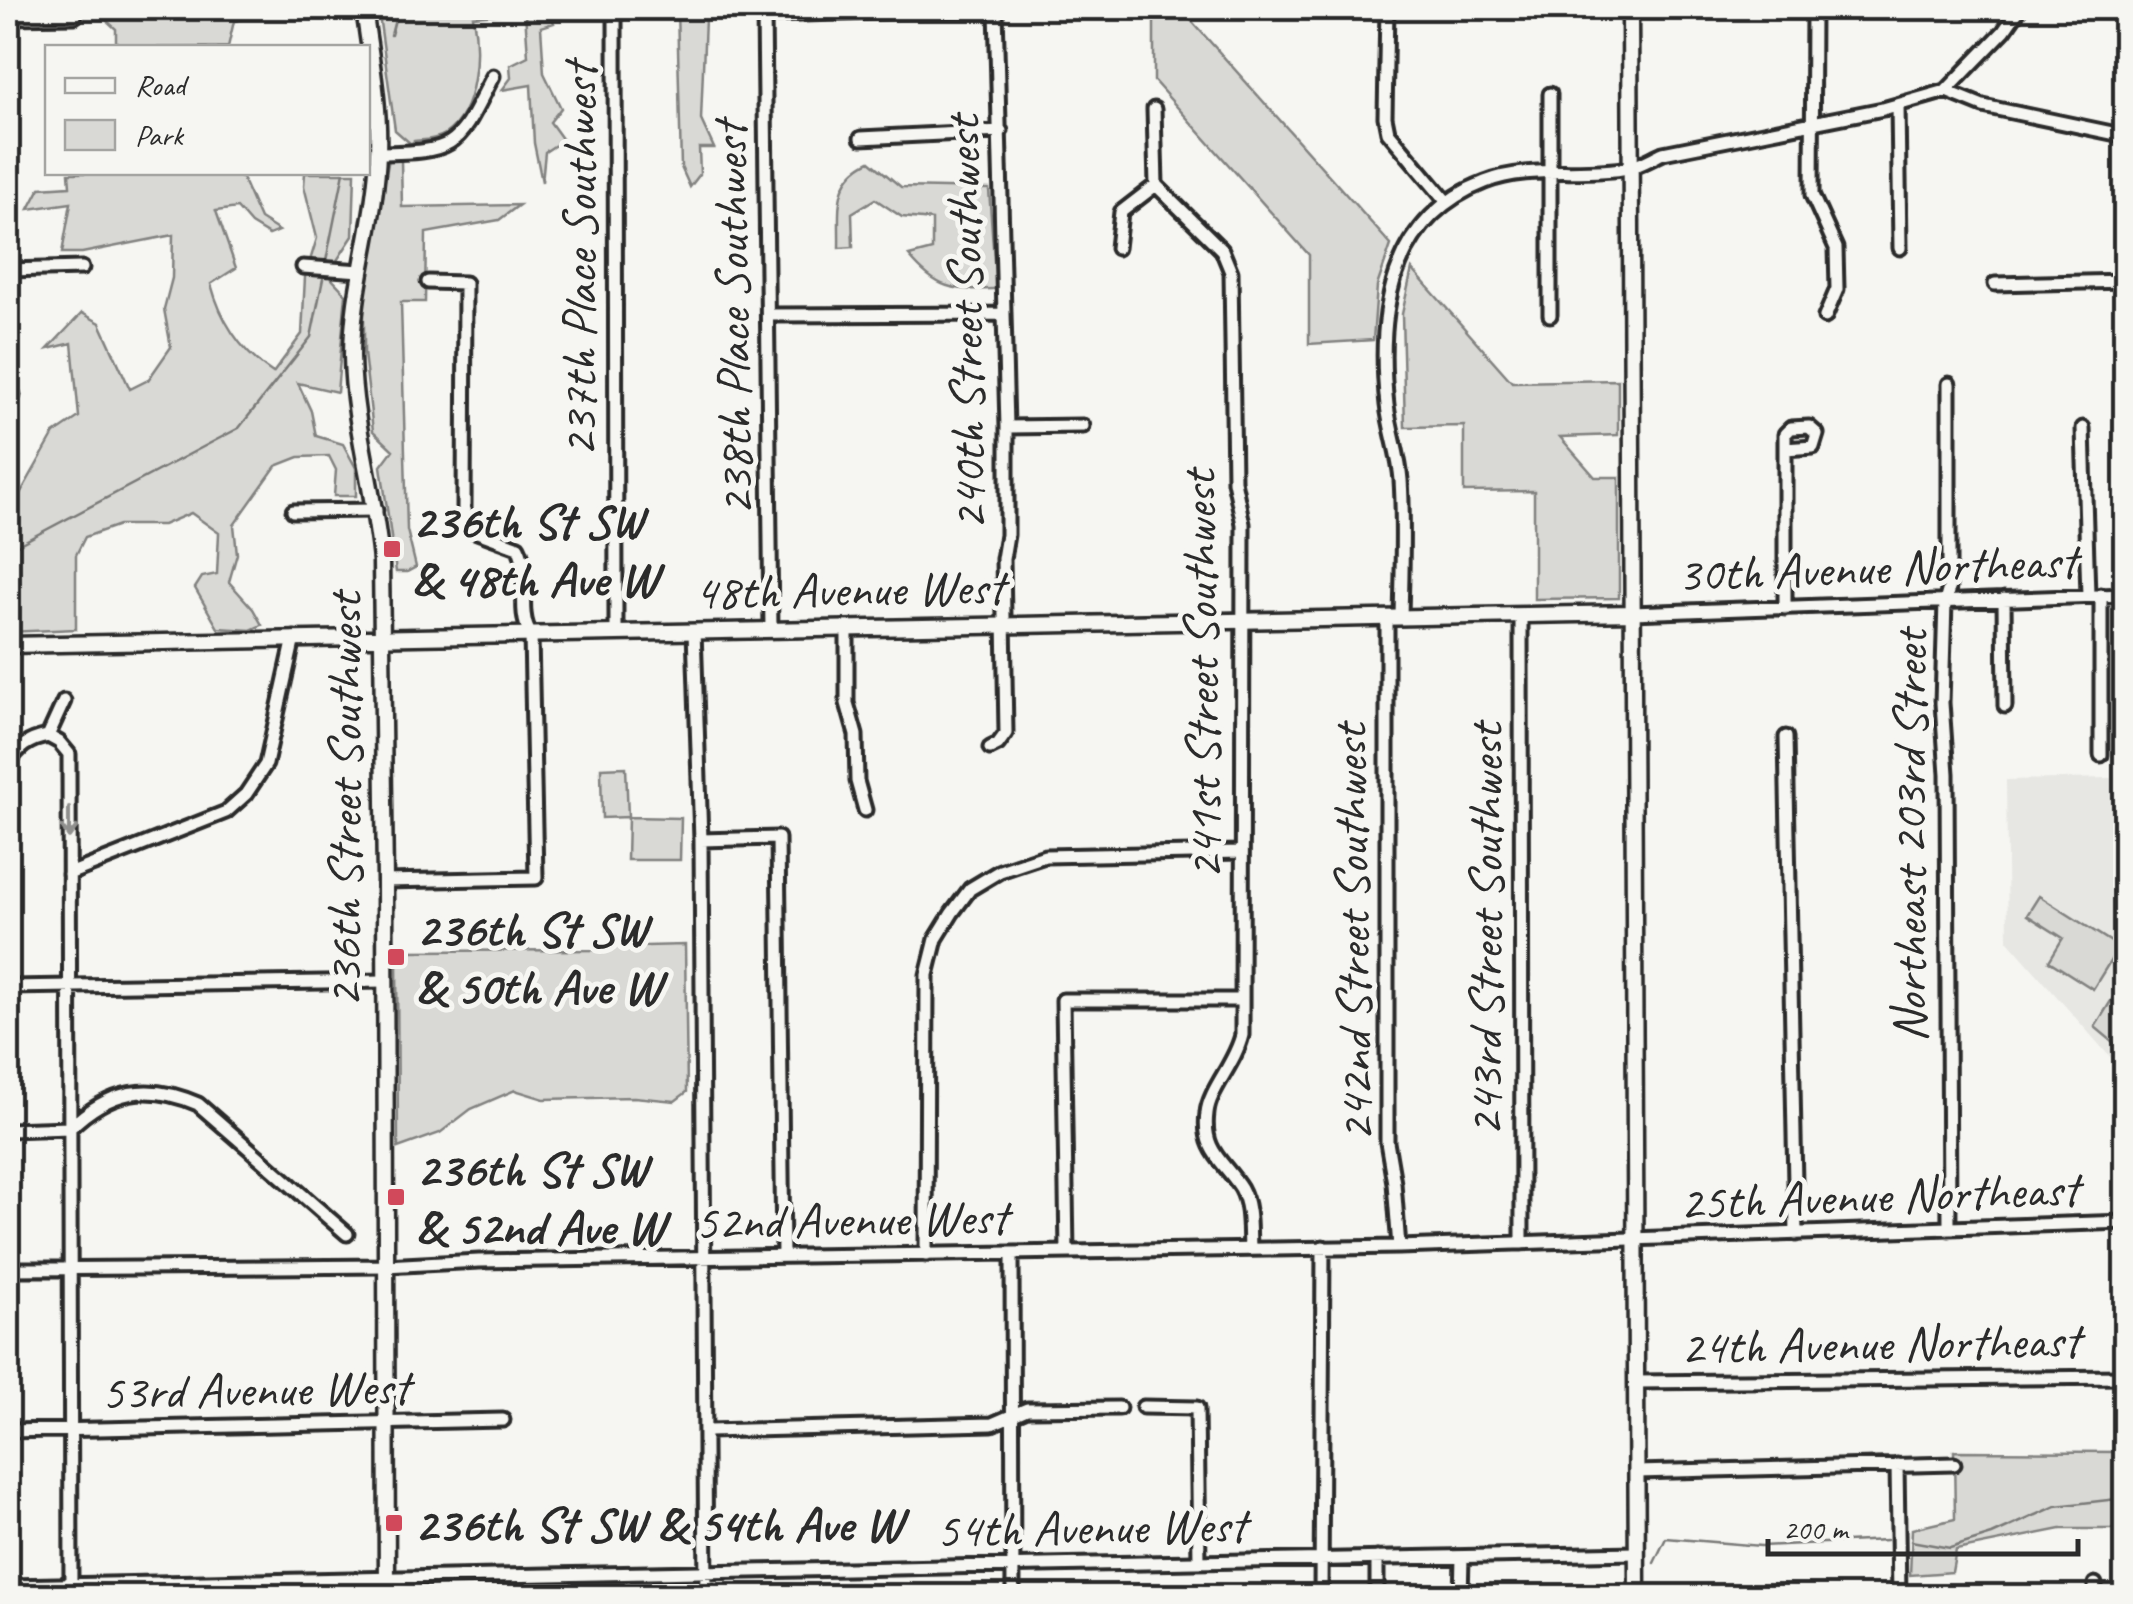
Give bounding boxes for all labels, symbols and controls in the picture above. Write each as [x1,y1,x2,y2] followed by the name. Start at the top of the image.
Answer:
[45,45,370,175] legend
[548,57,611,457] street label: 237th Place Southwest
[135,66,189,104] text: Road
[930,111,1001,531] street label: 240th Street Southwest
[697,115,767,516] street label: 238th Place Southwest
[135,116,185,154] text: Park
[1166,465,1237,880] street label: 241st Street Southwest
[412,490,666,611] place label: 236th St SW & 48th Ave W
[1676,529,2084,606] street label: 30th Avenue Northeast
[381,538,403,560] marker: 236th St SW & 48th Ave W
[694,555,1011,624] street label: 48th Avenue West
[313,588,376,1007] street label: 236th Street Southwest
[1878,625,1941,1042] street label: Northeast 203rd Street
[1317,719,1388,1142] street label: 242nd Street Southwest
[1454,719,1517,1137] street label: 243rd Street Southwest
[60,806,78,838] one-way arrow
[416,898,669,1019] place label: 236th St SW & 50th Ave W
[385,946,407,968] marker: 236th St SW & 50th Ave W
[416,1138,673,1259] place label: 236th St SW & 52nd Ave W
[1678,1157,2086,1234] street label: 25th Avenue Northeast
[694,1185,1014,1254] street label: 52nd Avenue West
[385,1186,407,1208] marker: 236th St SW & 52nd Ave W
[1680,1308,2087,1378] street label: 24th Avenue Northeast
[100,1355,416,1424] street label: 53rd Avenue West
[414,1493,911,1556] place label: 236th St SW & 54th Ave W
[936,1493,1253,1562] street label: 54th Avenue West
[1768,1494,2078,1556] scale bar
[1783,1510,1850,1548] text: 200 m
[383,1512,405,1534] marker: 236th St SW & 54th Ave W

